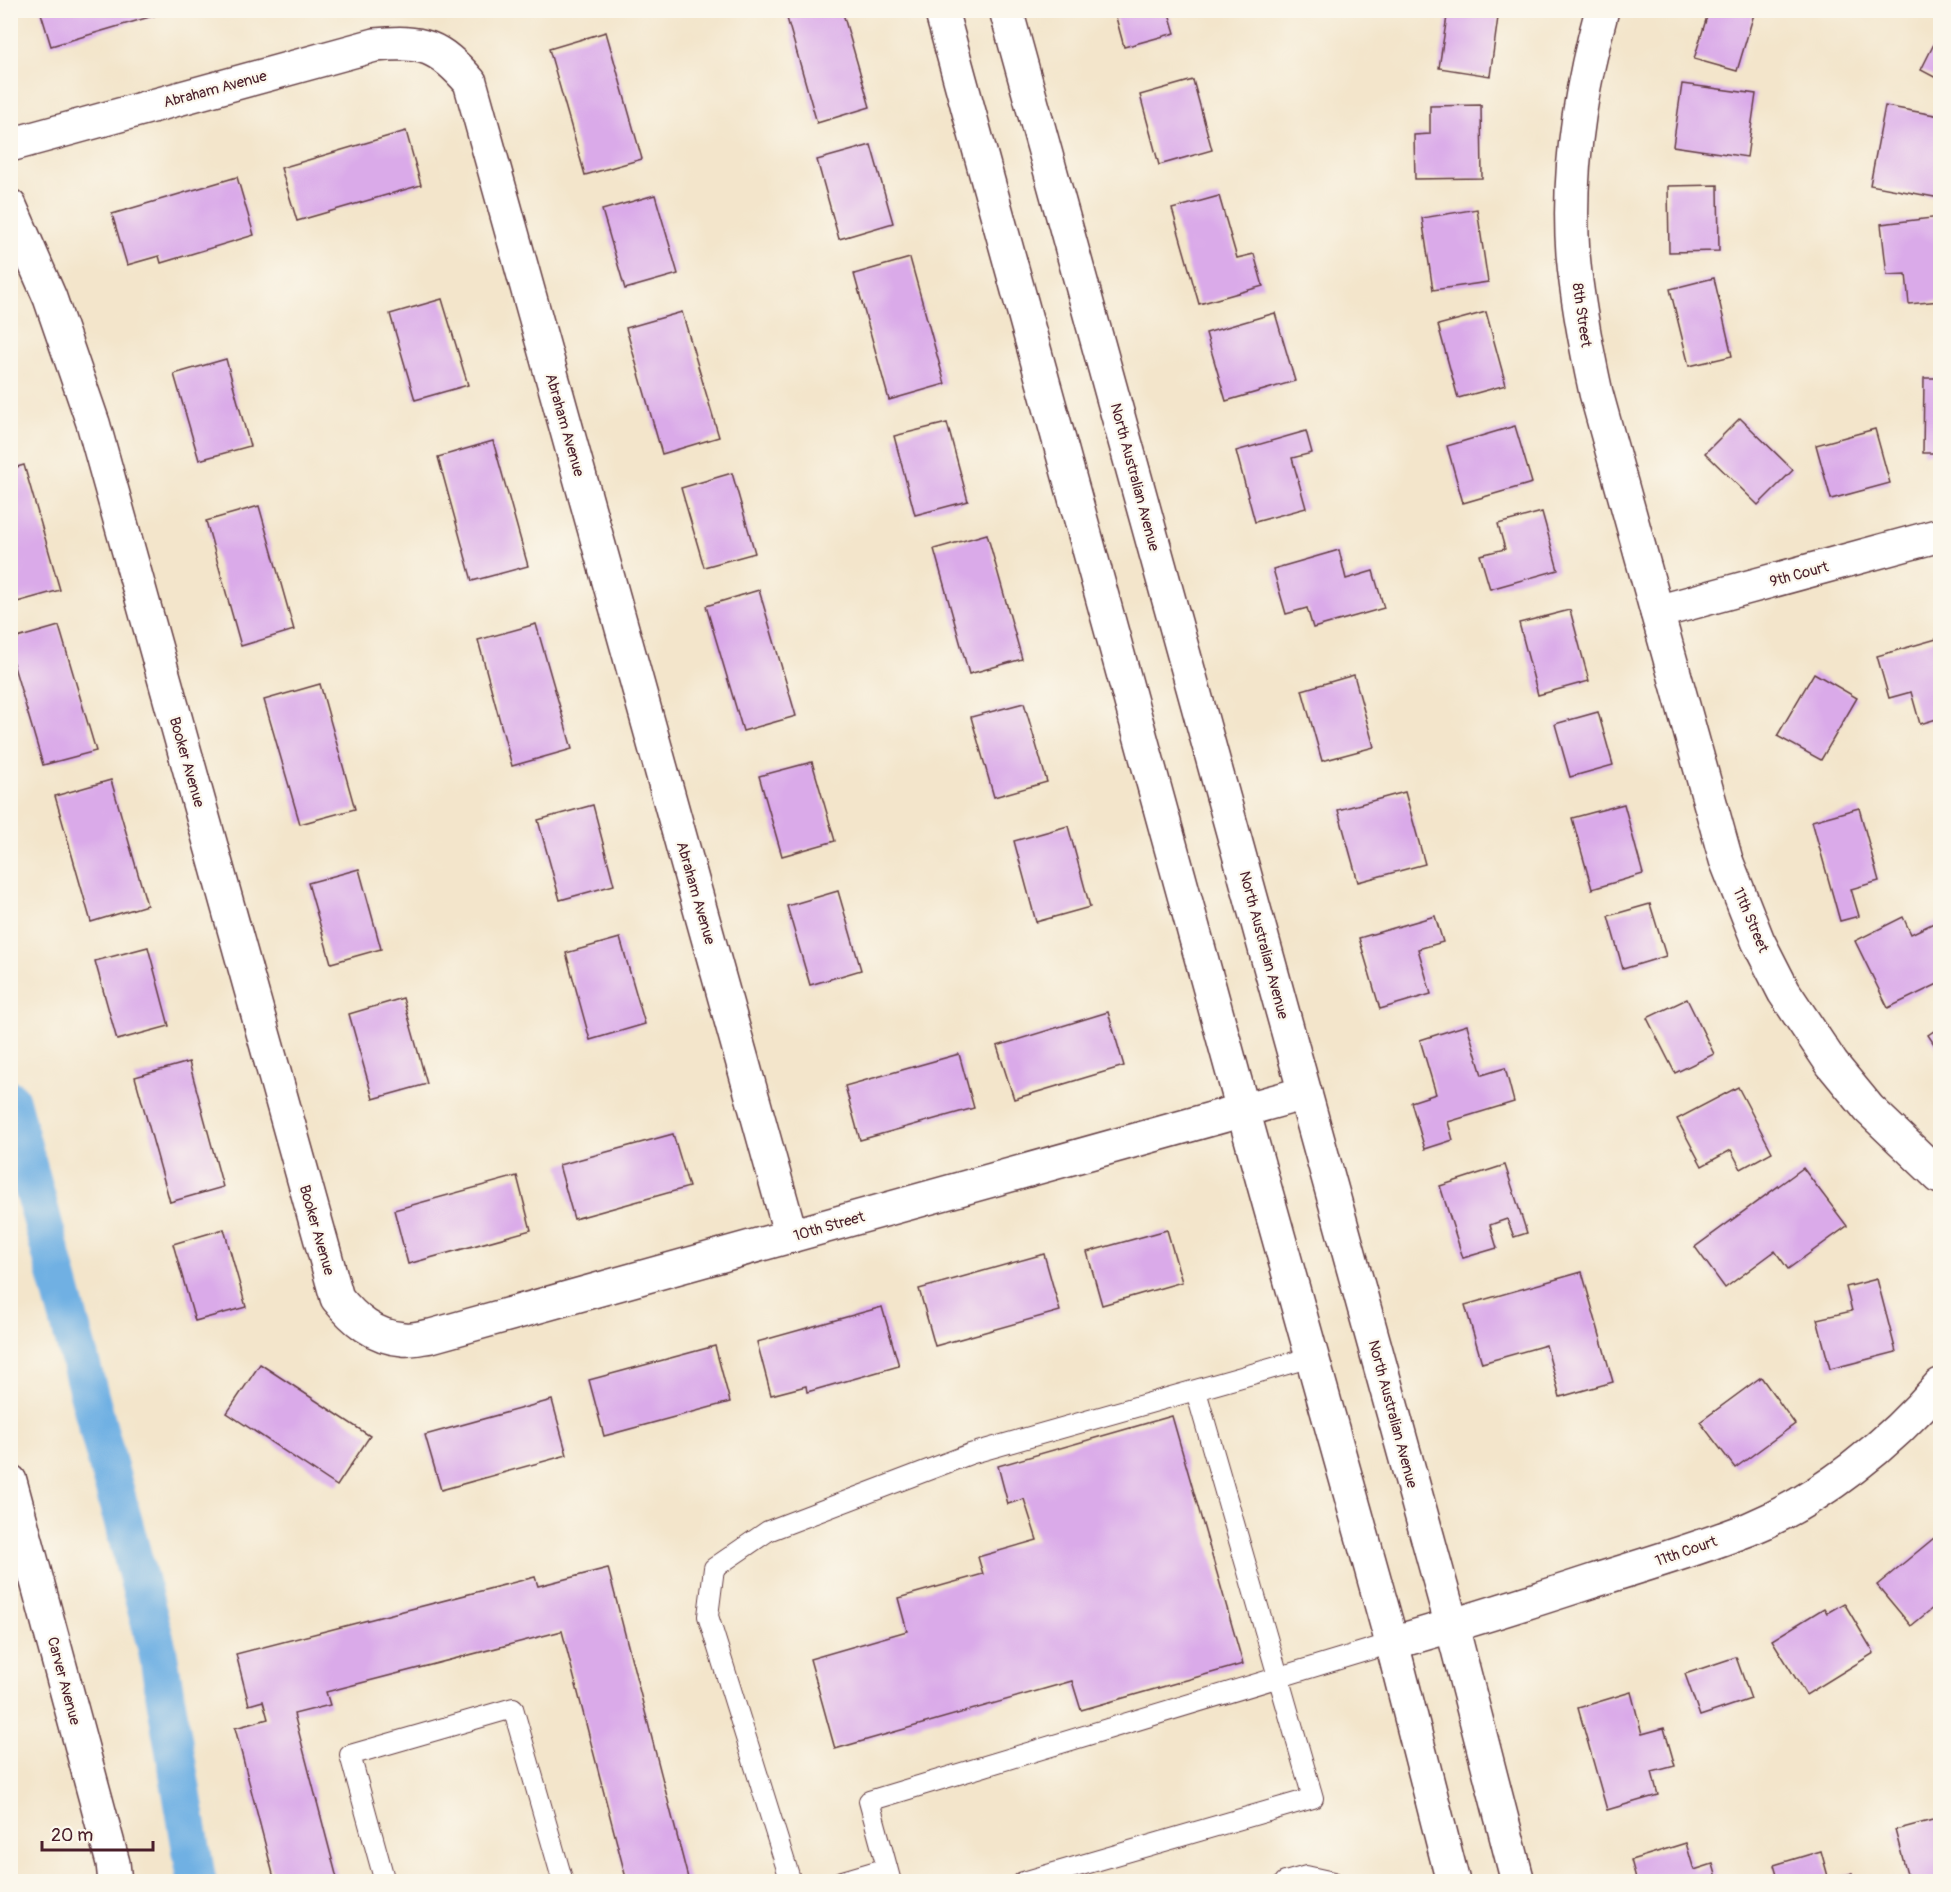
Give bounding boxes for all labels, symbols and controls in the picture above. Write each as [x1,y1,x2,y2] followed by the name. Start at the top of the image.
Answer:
[161,66,269,112] street label: Abraham Avenue
[1568,282,1596,349] street label: 8th Street
[541,372,588,479] street label: Abraham Avenue
[1106,401,1164,554] street label: North Australian Avenue
[1768,557,1832,591] street label: 9th Court
[165,715,209,810] street label: Booker Avenue
[672,840,719,947] street label: Abraham Avenue
[1235,869,1293,1022] street label: North Australian Avenue
[1728,885,1773,956] street label: 11th Street
[295,1183,339,1278] street label: Booker Avenue
[791,1207,868,1246] street label: 10th Street
[1364,1338,1422,1491] street label: North Australian Avenue
[1653,1532,1721,1571] street label: 11th Court
[43,1635,85,1728] street label: Carver Avenue
[42,1814,153,1852] scale bar
[51,1824,93,1847] text: 20 m

